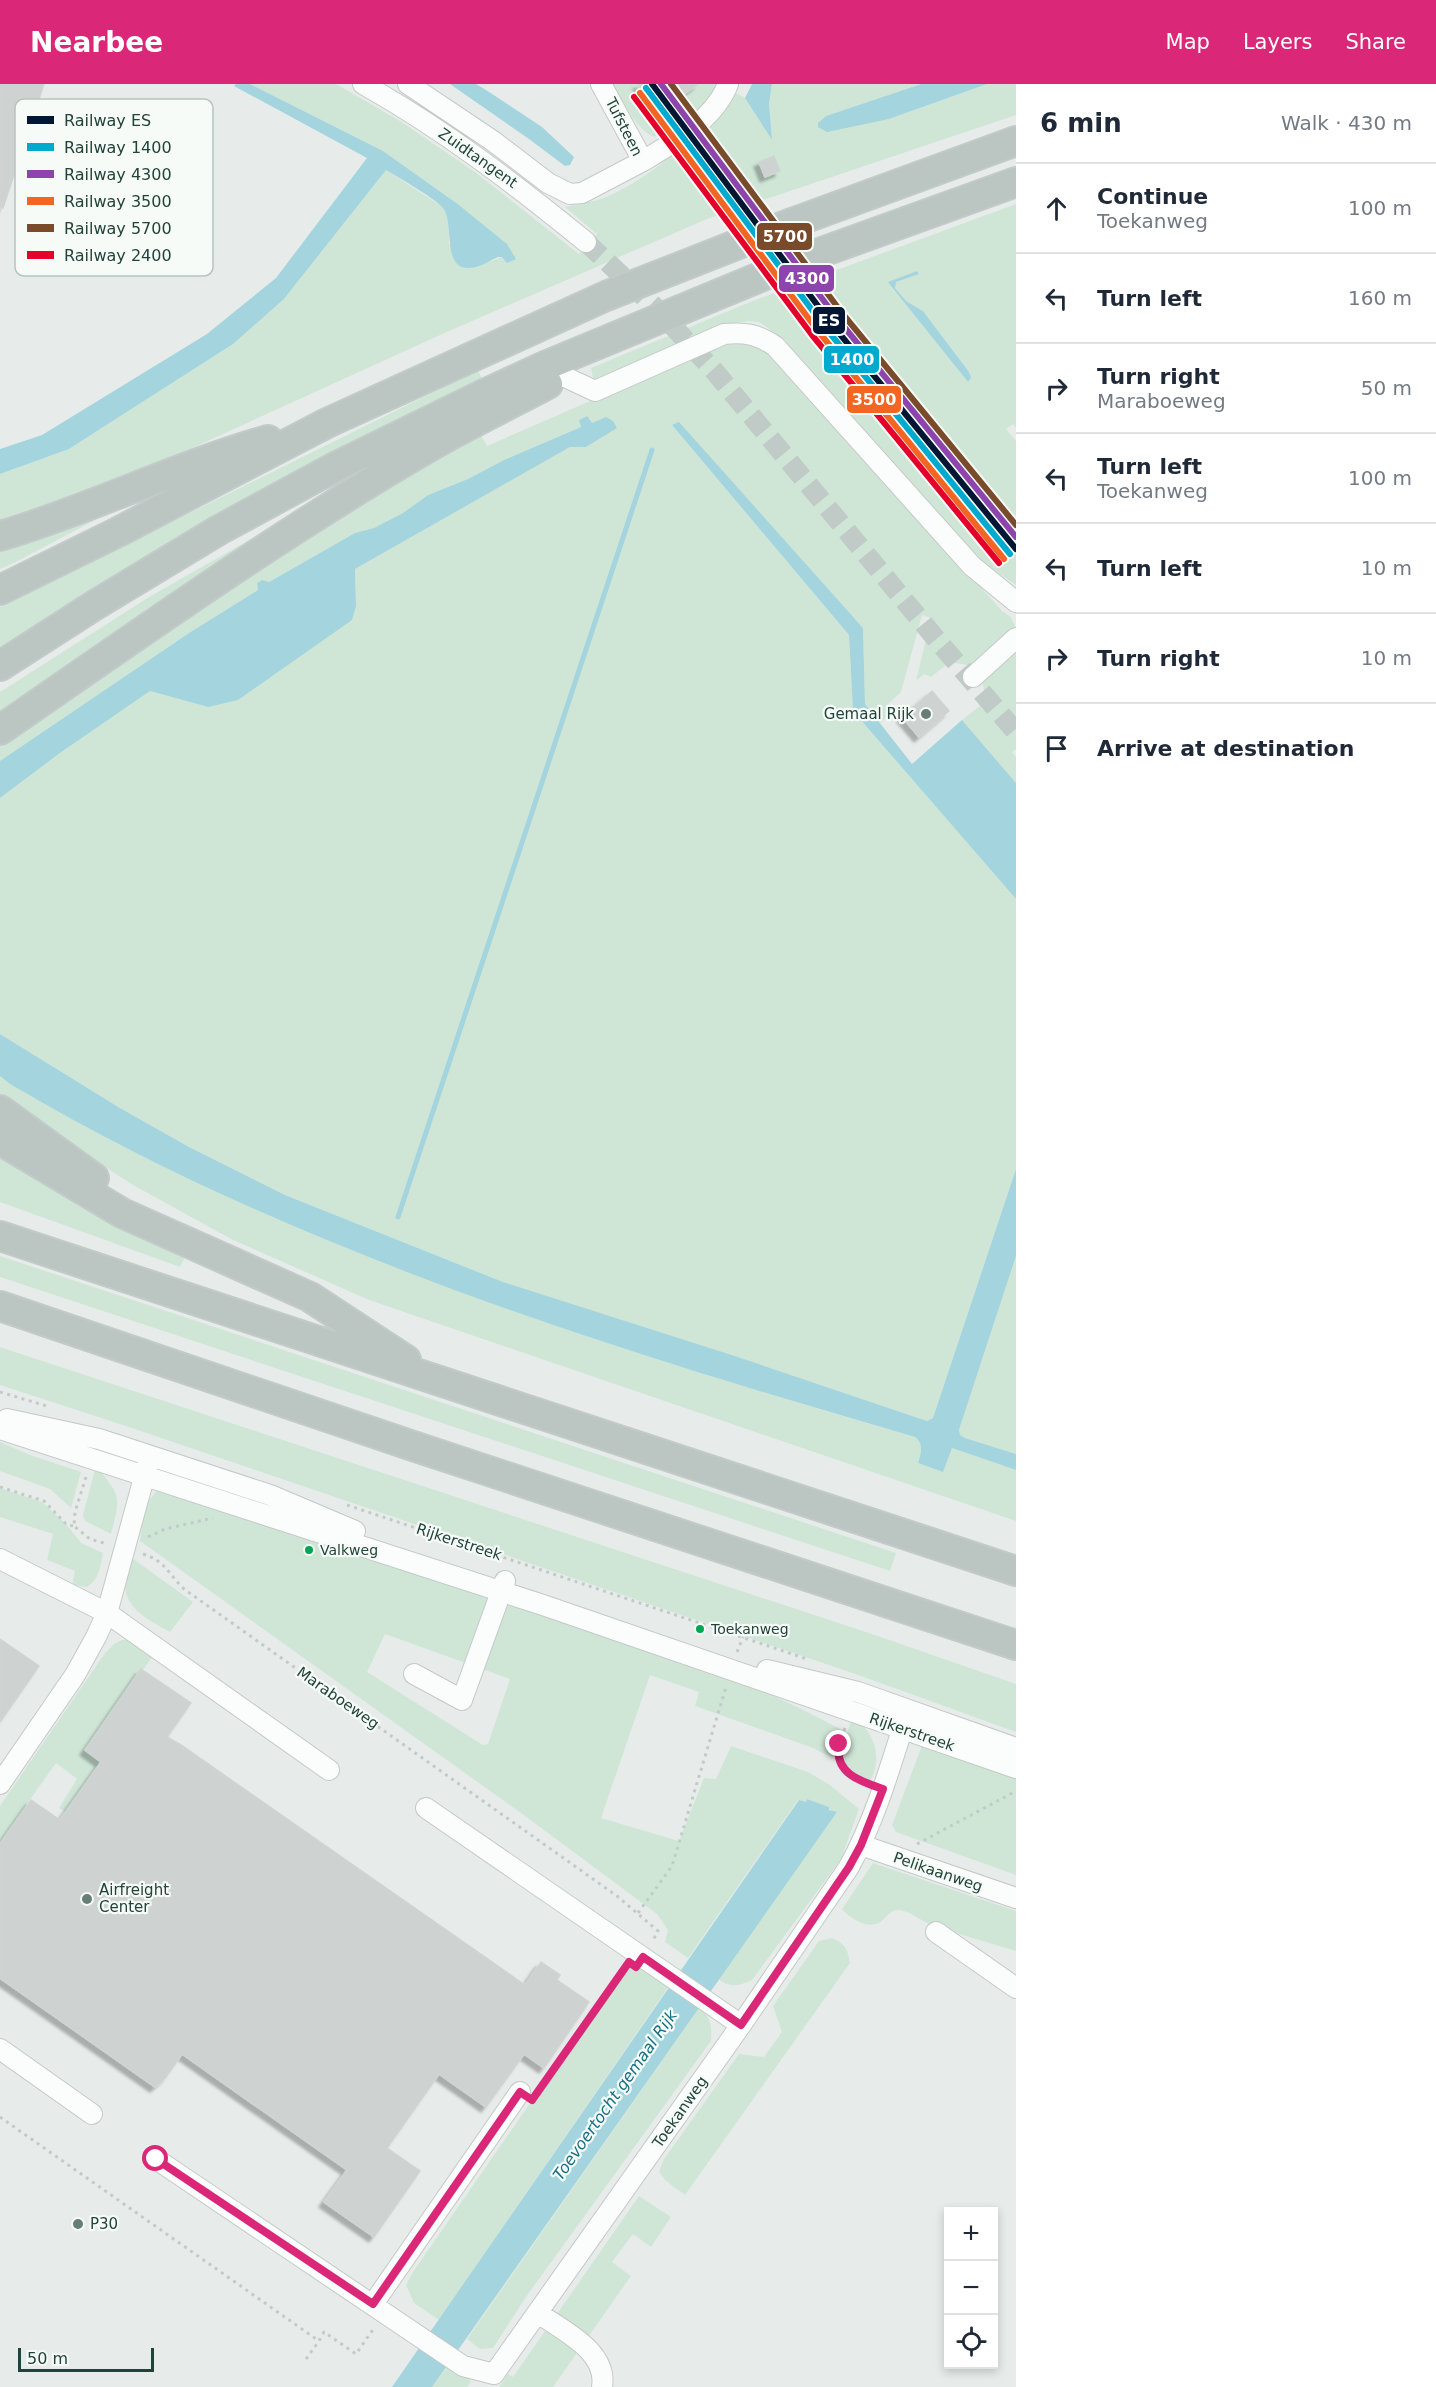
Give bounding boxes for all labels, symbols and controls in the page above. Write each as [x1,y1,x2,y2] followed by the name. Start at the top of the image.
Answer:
[30,26,163,59] text: Nearbee
[1166,30,1210,54] text: Map
[1243,30,1312,54] text: Layers
[1345,30,1406,54] text: Share
[601,94,646,159] street label: Tufsteen
[15,99,213,276] legend
[1040,108,1122,138] text: 6 min
[64,111,151,130] text: Railway ES
[1281,111,1412,135] text: Walk · 430 m
[435,124,521,192] street label: Zuidtangent
[64,138,172,157] text: Railway 1400
[64,165,172,184] text: Railway 4300
[1097,184,1208,209] text: Continue
[64,192,172,211] text: Railway 3500
[1040,192,1073,225] icon: ahead
[1348,196,1412,220] text: 100 m
[1097,209,1208,233] text: Toekanweg
[64,219,172,238] text: Railway 5700
[756,222,813,251] line badge: 5700
[763,227,807,246] text: 5700
[64,246,172,265] text: Railway 2400
[778,264,835,293] line badge: 4300
[785,269,829,288] text: 4300
[1040,282,1073,315] icon: left
[1097,286,1202,311] text: Turn left
[1348,286,1412,310] text: 160 m
[812,306,846,335] line badge: ES
[818,311,840,330] text: ES
[823,345,880,374] line badge: 1400
[830,350,874,369] text: 1400
[1097,364,1220,389] text: Turn right
[1040,372,1073,405] icon: right
[1361,376,1412,400] text: 50 m
[846,385,902,414] line badge: 3500
[1097,389,1226,413] text: Maraboeweg
[852,390,896,409] text: 3500
[1097,454,1202,479] text: Turn left
[1040,462,1073,495] icon: left
[1348,466,1412,490] text: 100 m
[1097,479,1208,503] text: Toekanweg
[1040,552,1073,585] icon: left
[1097,556,1202,581] text: Turn left
[1361,556,1412,580] text: 10 m
[1040,642,1073,675] icon: right
[1097,646,1220,671] text: Turn right
[1361,646,1412,670] text: 10 m
[824,705,914,723] place label: Gemaal Rijk
[919,707,933,721] marker: Gemaal Rijk
[1040,732,1073,765] icon: arrive
[1097,736,1354,761] text: Arrive at destination
[414,1520,504,1564] street label: Rijkerstreek
[320,1542,378,1558] place label: Valkweg
[303,1544,315,1556] marker: Valkweg
[710,1621,789,1637] place label: Toekanweg
[694,1623,706,1635] marker: Toekanweg
[293,1663,383,1733] street label: Maraboeweg
[867,1709,957,1755] street label: Rijkerstreek
[825,1730,851,1756] route end
[891,1848,985,1896] street label: Pelikaanweg
[99,1881,169,1916] place label: Airfreight Center
[80,1892,94,1906] marker: Airfreight Center
[549,2006,682,2184] water label: Toevoertocht gemaal Rijk
[648,2073,711,2152] street label: Toekanweg
[142,2145,168,2171] route start
[944,2207,998,2369] map controls
[944,2207,998,2261] button: +
[90,2215,118,2233] place label: P30
[71,2217,85,2231] marker: P30
[944,2261,998,2315] button: −
[944,2315,998,2369] button: locate
[18,2345,154,2372] scale bar
[27,2349,68,2368] text: 50 m

